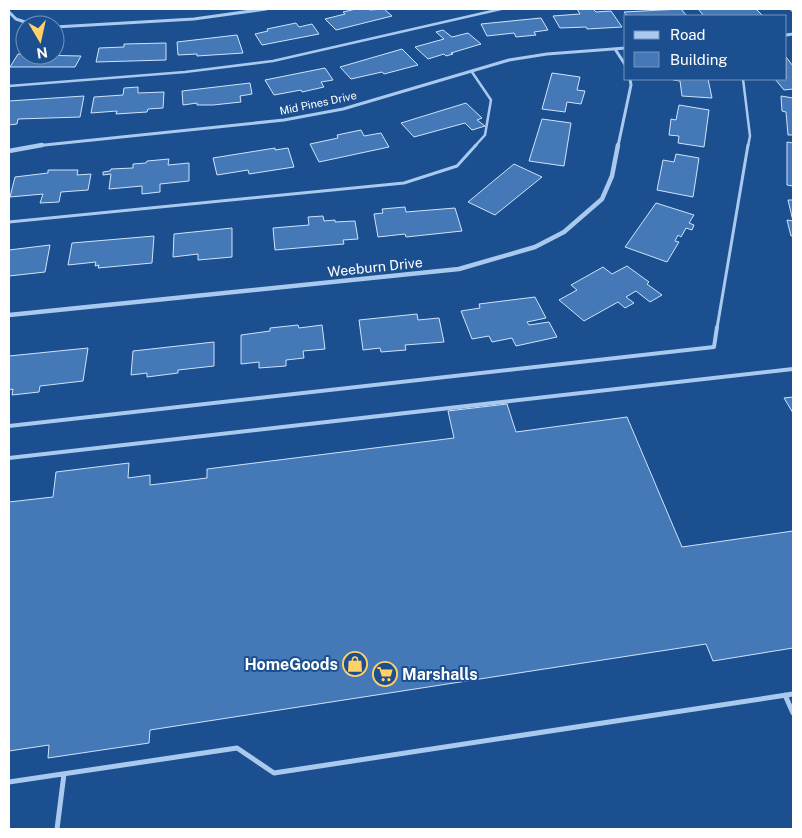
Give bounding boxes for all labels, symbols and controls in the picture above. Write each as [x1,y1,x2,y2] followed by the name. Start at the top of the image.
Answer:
[15,15,65,65] north arrow
[624,15,787,80] legend
[670,26,706,43] text: Road
[35,44,49,62] text: N
[670,51,728,68] text: Building
[278,89,358,117] street label: Mid Pines Drive
[327,254,423,280] street label: Weeburn Drive
[342,651,368,677] shop icon: HomeGoods
[244,655,338,674] place label: HomeGoods
[372,661,398,687] supermarket icon: Marshalls
[402,665,478,684] place label: Marshalls

